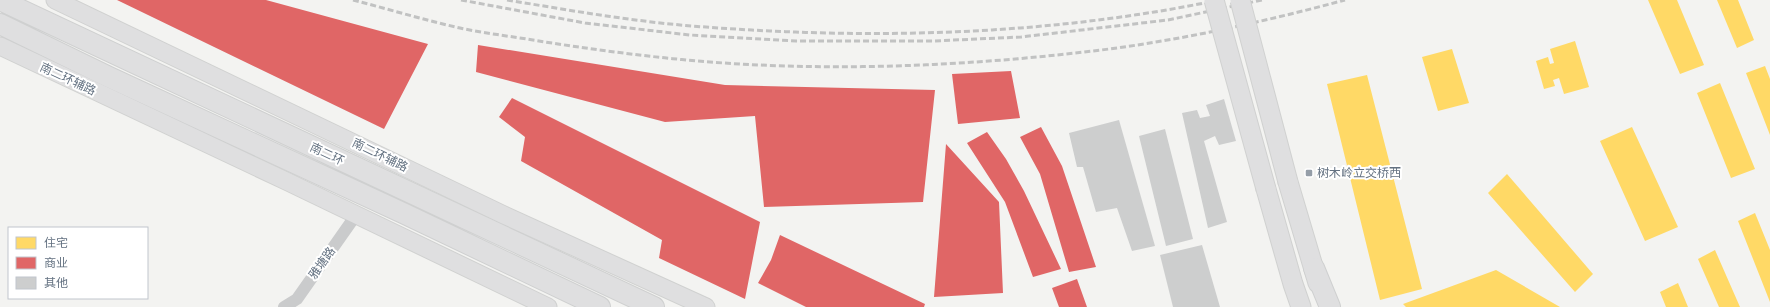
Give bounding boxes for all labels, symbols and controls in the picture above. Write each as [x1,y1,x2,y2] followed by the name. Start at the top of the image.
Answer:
[38,60,98,98] street label: 南二环辅路
[350,136,410,174] street label: 南二环辅路
[308,140,346,168] street label: 南二环
[1317,166,1401,180] place label: 树木岭立交桥西
[1304,168,1314,178] marker: 树木岭立交桥西
[8,227,148,299] legend
[44,236,68,250] text: 住宅
[306,244,338,282] street label: 雅塘路
[44,256,68,270] text: 商业
[44,276,68,290] text: 其他

